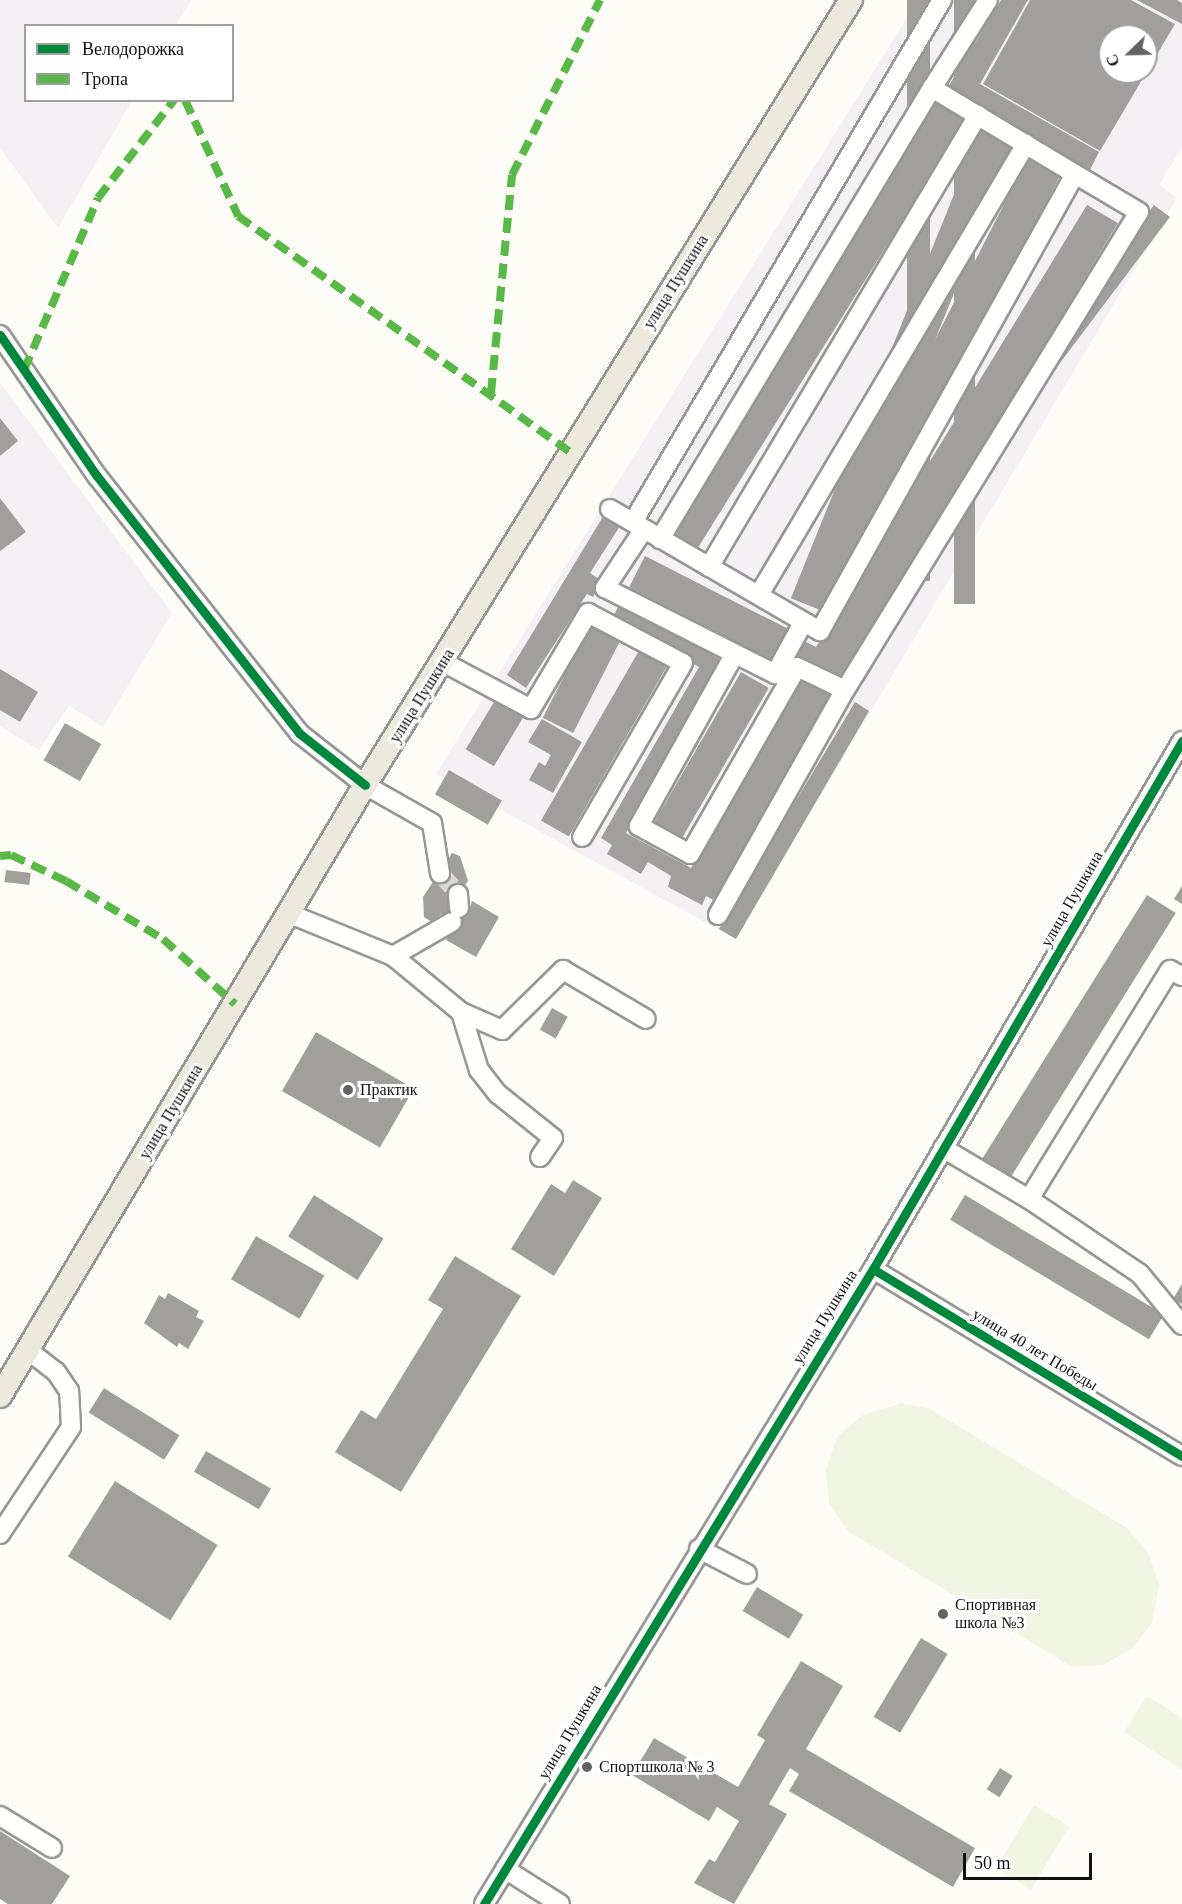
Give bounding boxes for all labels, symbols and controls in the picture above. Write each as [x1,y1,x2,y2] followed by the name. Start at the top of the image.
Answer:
[24,24,234,102] legend
[1098,24,1158,84] north arrow
[82,39,184,59] text: Велодорожка
[1103,52,1123,69] text: С
[82,69,128,89] text: Тропа
[639,231,713,333] street label: улица Пушкина
[385,645,459,747] street label: улица Пушкина
[1037,848,1107,950] street label: улица Пушкина
[135,1061,207,1163] street label: улица Пушкина
[360,1080,418,1100] place label: Практик
[341,1083,355,1097] marker: Практик
[788,1266,862,1368] street label: улица Пушкина
[969,1305,1101,1395] street label: улица 40 лет Победы
[955,1595,1036,1633] place label: Спортивная школа №3
[936,1607,950,1621] marker: Спортивная школа №3
[534,1681,606,1783] street label: улица Пушкина
[599,1757,714,1777] place label: Спортшкола № 3
[580,1760,594,1774] marker: Спортшкола № 3
[966,1841,1095,1879] scale bar
[974,1853,1011,1873] text: 50 m

